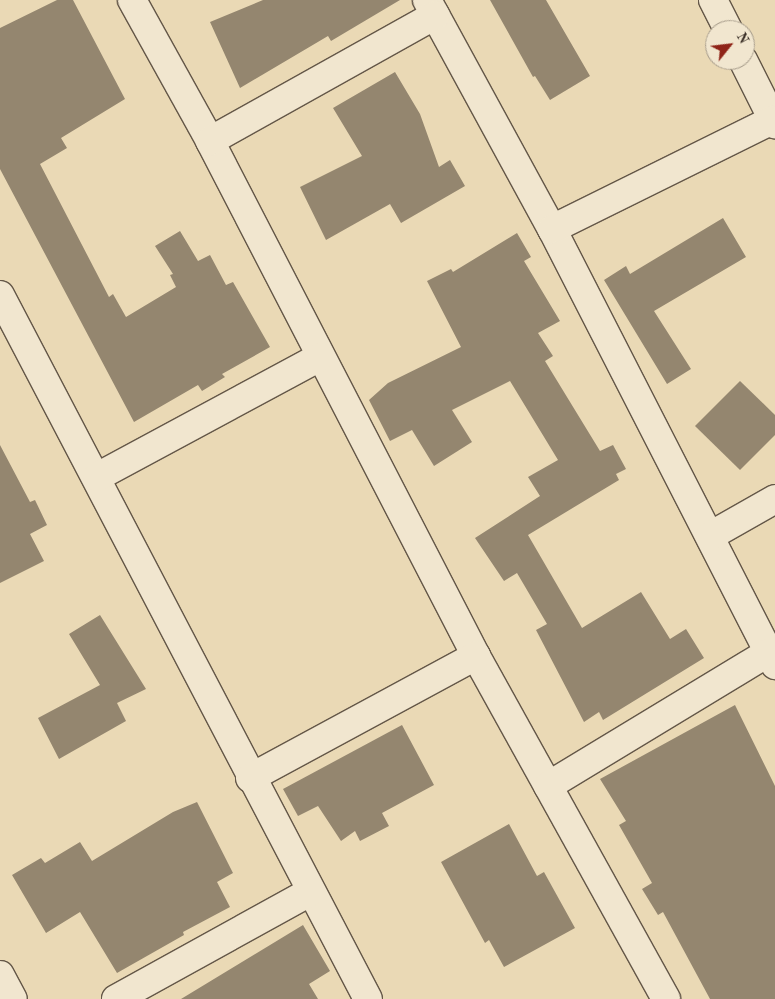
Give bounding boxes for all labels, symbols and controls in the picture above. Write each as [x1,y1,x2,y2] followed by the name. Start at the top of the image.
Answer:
[705,20,755,70] north arrow
[734,30,751,46] text: N

